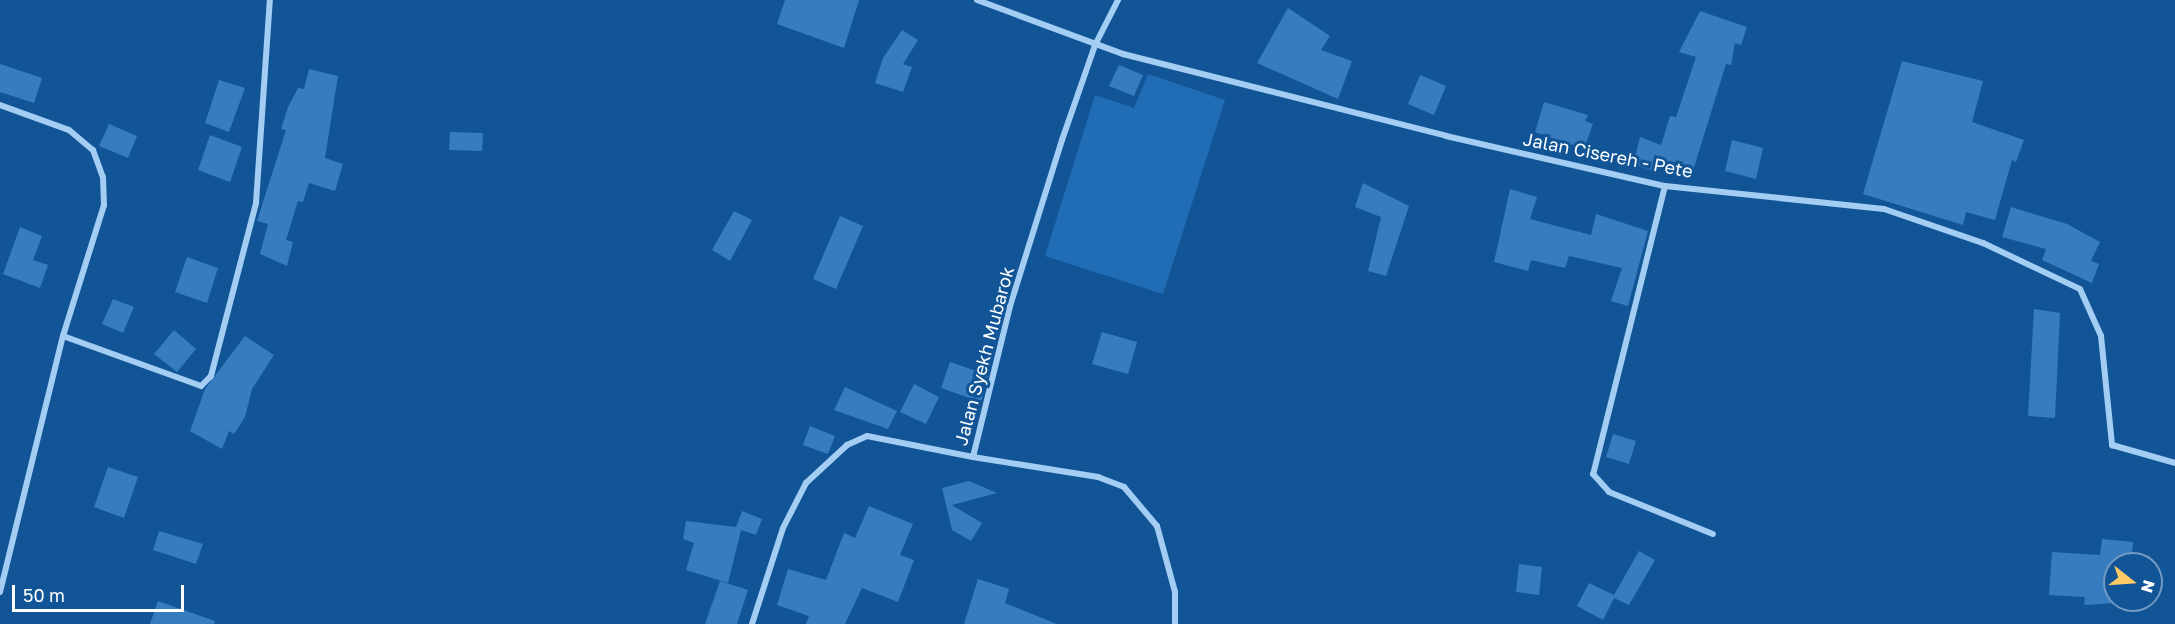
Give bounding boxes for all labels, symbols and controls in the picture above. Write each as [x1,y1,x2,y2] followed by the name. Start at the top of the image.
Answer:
[1521,128,1695,182] street label: Jalan Cisereh - Pete
[950,264,1018,448] street label: Jalan Syekh Mubarok
[2103,552,2163,612] north arrow
[15,573,188,611] scale bar
[2137,578,2160,595] text: N
[23,584,65,606] text: 50 m

